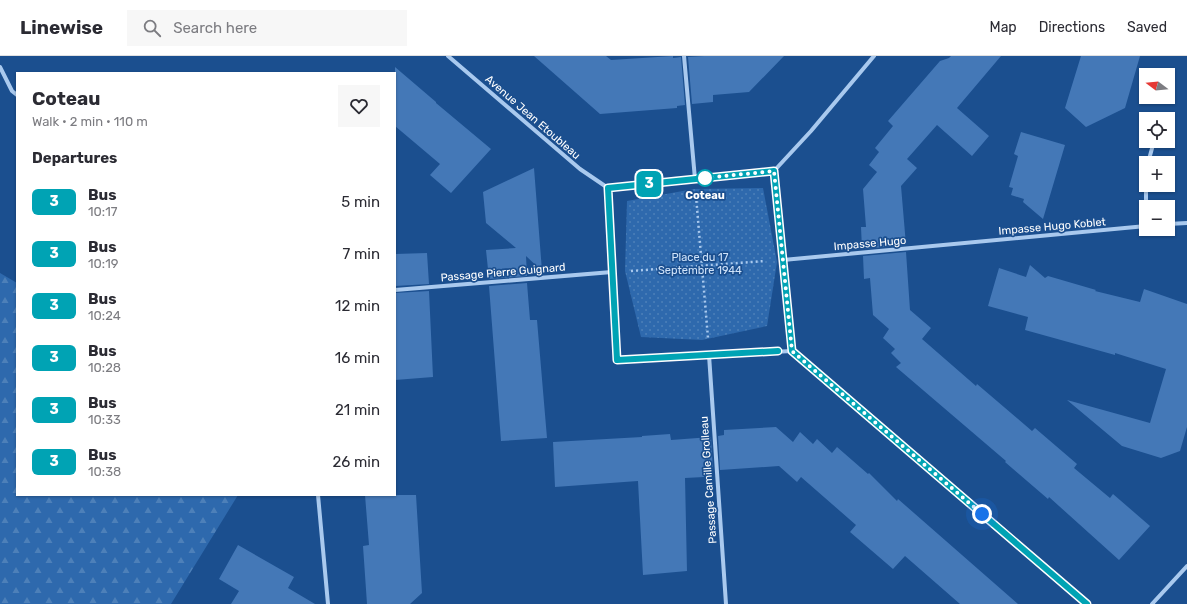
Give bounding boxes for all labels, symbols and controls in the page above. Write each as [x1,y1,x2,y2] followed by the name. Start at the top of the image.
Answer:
[127,10,407,46] search box
[20,16,103,39] text: Linewise
[141,17,163,39] icon: search
[173,19,257,37] text: Search here
[990,19,1017,36] text: Map
[1039,19,1105,36] text: Directions
[1127,19,1167,36] text: Saved
[1139,68,1175,104] north arrow
[1139,68,1175,236] map controls
[483,73,583,162] street label: Avenue Jean Etoubleau
[338,85,380,127] button: heart
[32,87,100,110] text: Coteau
[1139,112,1175,148] button: locate
[32,114,148,129] text: Walk · 2 min · 110 m
[32,149,117,167] text: Departures
[1139,156,1175,192] button: +
[696,169,714,187] marker: Coteau
[636,171,662,197] line badge: 3
[644,175,654,192] text: 3
[88,186,116,204] text: Bus
[685,189,725,202] place label: Coteau
[49,193,59,210] text: 3
[341,193,380,211] text: 5 min
[1139,200,1175,236] button: −
[88,204,117,219] text: 10:17
[998,215,1107,238] street label: Impasse Hugo Koblet
[833,234,907,253] street label: Impasse Hugo
[88,238,116,256] text: Bus
[49,245,59,262] text: 3
[343,245,380,263] text: 7 min
[658,251,742,277] park label: Place du 17 Septembre 1944
[88,256,118,271] text: 10:19
[440,261,566,284] street label: Passage Pierre Guignard
[88,290,116,308] text: Bus
[49,297,59,314] text: 3
[335,297,380,315] text: 12 min
[88,308,121,323] text: 10:24
[88,342,116,360] text: Bus
[49,349,59,366] text: 3
[335,349,380,367] text: 16 min
[88,360,121,375] text: 10:28
[88,394,116,412] text: Bus
[49,401,59,418] text: 3
[335,401,380,419] text: 21 min
[88,412,121,427] text: 10:33
[698,416,719,544] street label: Passage Camille Grolleau
[88,446,116,464] text: Bus
[49,453,59,470] text: 3
[332,453,380,471] text: 26 min
[88,464,121,479] text: 10:38
[972,504,992,524] your location

